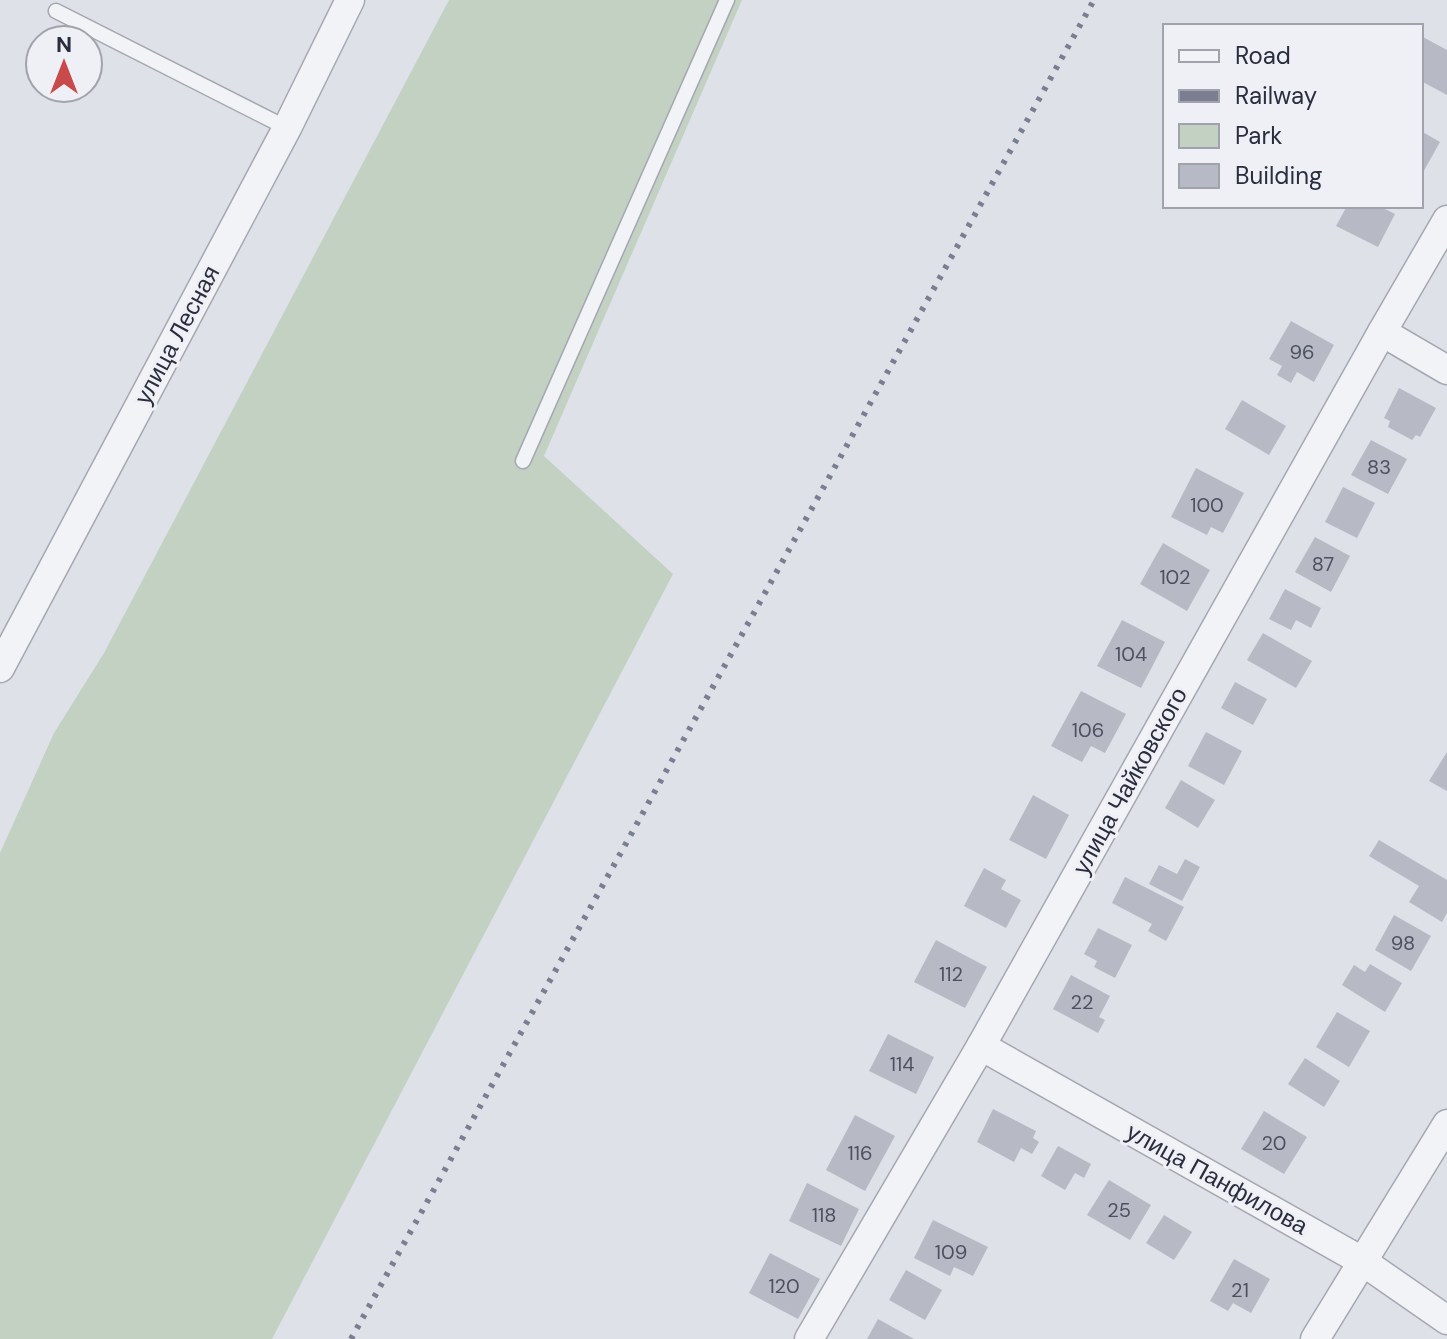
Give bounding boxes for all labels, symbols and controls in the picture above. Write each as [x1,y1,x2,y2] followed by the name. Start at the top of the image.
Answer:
[24,24,104,104] north arrow
[1163,24,1423,208] legend
[56,30,72,59] text: N
[1235,40,1291,71] text: Road
[1235,80,1317,111] text: Railway
[1235,120,1282,151] text: Park
[1235,160,1322,191] text: Building
[127,260,226,410] street label: улица Лесная
[1289,339,1315,365] house number: 96
[1367,454,1391,480] house number: 83
[1190,492,1224,518] house number: 100
[1312,551,1334,577] house number: 87
[1159,564,1191,590] house number: 102
[1115,641,1147,667] house number: 104
[1065,682,1194,880] street label: улица Чайковского
[1072,717,1104,743] house number: 106
[1391,930,1415,956] house number: 98
[939,961,963,987] house number: 112
[1070,989,1094,1015] house number: 22
[890,1051,914,1077] house number: 114
[1121,1116,1314,1242] street label: улица Панфилова
[1262,1130,1287,1156] house number: 20
[847,1140,873,1166] house number: 116
[1107,1197,1131,1223] house number: 25
[812,1202,836,1228] house number: 118
[935,1239,967,1265] house number: 109
[768,1273,800,1299] house number: 120
[1231,1277,1249,1303] house number: 21

